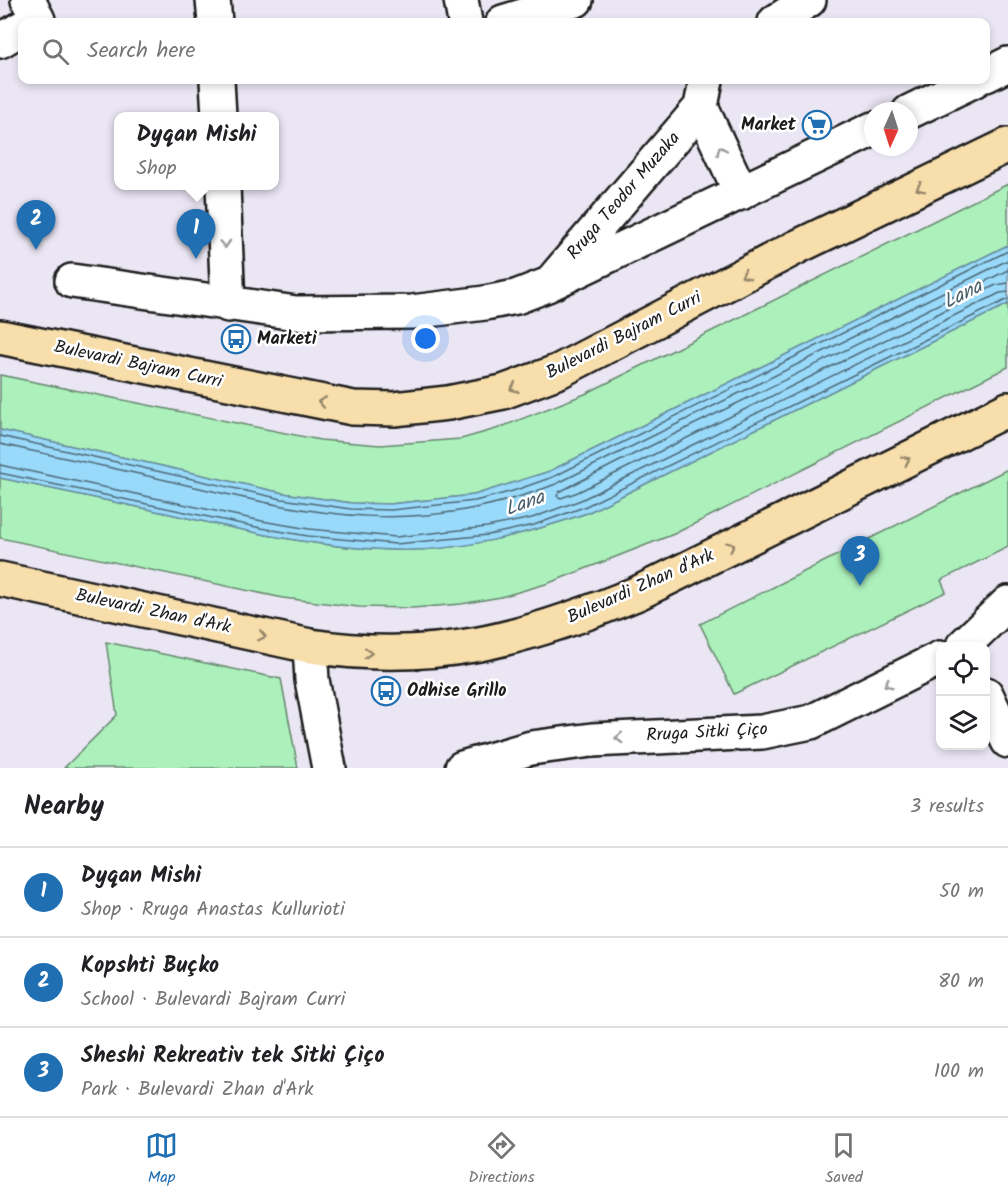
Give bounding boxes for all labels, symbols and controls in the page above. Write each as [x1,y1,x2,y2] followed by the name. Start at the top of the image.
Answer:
[18,18,990,84] search box
[87,34,195,69] text: Search here
[39,35,72,68] icon: search
[864,102,918,156] north arrow
[801,109,833,141] supermarket icon: Market
[741,111,797,140] place label: Market
[114,112,279,190] popup
[136,118,257,153] text: Dyqan Mishi
[560,125,688,267] street label: Rruga Teodor Muzaka
[717,146,729,157] one-way arrow
[136,153,176,185] text: Shop
[915,180,926,192] one-way arrow
[16,200,56,250] pin: 2
[176,210,216,259] pin: 1
[219,239,232,248] one-way arrow
[741,267,752,279] one-way arrow
[938,271,990,318] water label: Lana
[541,284,707,388] street label: Bulevardi Bajram Curri
[220,323,252,355] bus stop icon: Marketi
[411,324,440,353] your location
[257,325,317,354] place label: Marketi
[51,333,225,397] street label: Bulevardi Bajram Curri
[509,380,520,393] one-way arrow
[317,396,327,409] one-way arrow
[900,455,911,467] one-way arrow
[501,482,551,526] water label: Lana
[840,536,880,586] pin: 3
[563,541,720,632] street label: Bulevardi Zhan d'Ark
[725,542,736,554] one-way arrow
[73,581,234,643] street label: Bulevardi Zhan d'Ark
[257,629,267,642] one-way arrow
[936,642,990,750] map controls
[936,642,990,696] button: locate
[363,647,372,660] one-way arrow
[370,675,402,707] bus stop icon: Odhise Grillo
[884,676,895,688] one-way arrow
[407,677,507,706] place label: Odhise Grillo
[936,696,990,750] button: layers
[646,715,768,751] street label: Rruga Sitki Çiço
[615,732,624,745] one-way arrow
[24,786,104,828] text: Nearby
[910,791,984,823] text: 3 results
[81,859,201,894] text: Dyqan Mishi
[40,876,47,908] text: 1
[939,876,984,908] text: 50 m
[81,894,345,926] text: Shop · Rruga Anastas Kullurioti
[81,949,219,984] text: Kopshti Buçko
[38,966,49,998] text: 2
[938,966,984,998] text: 80 m
[81,984,345,1016] text: School · Bulevardi Bajram Curri
[81,1039,384,1074] text: Sheshi Rekreativ tek Sitki Çiço
[38,1056,49,1088] text: 3
[934,1056,984,1088] text: 100 m
[81,1074,314,1106] text: Park · Bulevardi Zhan d'Ark
[145,1129,178,1190] tab: Map
[468,1129,535,1190] tab: Directions
[825,1129,863,1190] tab: Saved

